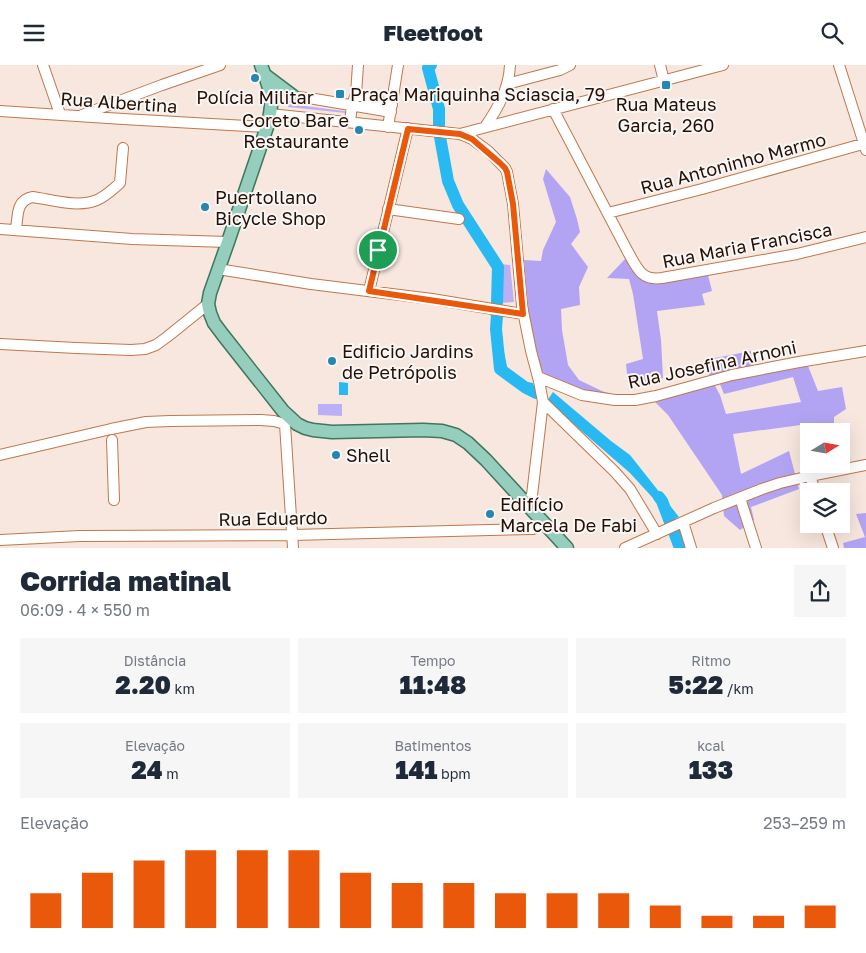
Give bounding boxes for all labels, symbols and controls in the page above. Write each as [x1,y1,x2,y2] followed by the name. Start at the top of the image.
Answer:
[20,19,48,47] icon: menu
[383,19,483,46] text: Fleetfoot
[818,19,846,47] icon: search
[249,72,261,84] marker: Polícia Militar
[660,79,672,91] marker: Rua Mateus Garcia, 260
[350,83,605,105] place label: Praça Mariquinha Sciascia, 79
[196,86,314,108] place label: Polícia Militar
[60,87,178,117] street label: Rua Albertina
[334,88,346,100] marker: Praça Mariquinha Sciascia, 79
[616,93,716,136] place label: Rua Mateus Garcia, 260
[242,109,349,152] place label: Coreto Bar e Restaurante
[353,124,365,136] marker: Coreto Bar e Restaurante
[638,128,828,198] street label: Rua Antoninho Marmo
[215,186,326,229] place label: Puertollano Bicycle Shop
[199,201,211,213] marker: Puertollano Bicycle Shop
[660,218,834,272] street label: Rua Maria Francisca
[357,229,399,271] pin
[364,236,392,264] icon: arrive
[626,335,798,393] street label: Rua Josefina Arnoni
[342,340,474,383] place label: Edificio Jardins de Petrópolis
[326,355,338,367] marker: Edificio Jardins de Petrópolis
[800,423,850,473] north arrow
[800,423,850,533] map controls
[346,444,391,466] place label: Shell
[330,449,342,461] marker: Shell
[800,483,850,533] button: layers
[500,493,637,536] place label: Edifício Marcela De Fabi
[218,506,328,530] street label: Rua Eduardo
[484,508,496,520] marker: Edifício Marcela De Fabi
[20,564,231,597] text: Corrida matinal
[794,565,846,617] button: share
[20,600,150,620] text: 06:09 · 4 × 550 m
[124,652,186,669] text: Distância
[411,652,455,669] text: Tempo
[691,652,731,669] text: Ritmo
[115,669,171,700] text: 2.20
[400,669,466,700] text: 11:48
[668,669,723,700] text: 5:22
[171,680,195,697] text: km
[723,680,754,697] text: /km
[125,737,185,754] text: Elevação
[395,737,471,754] text: Batimentos
[697,737,725,754] text: kcal
[131,754,163,785] text: 24
[395,754,438,785] text: 141
[689,754,733,785] text: 133
[163,765,179,782] text: m
[438,765,471,782] text: bpm
[20,813,89,833] text: Elevação
[763,813,846,833] text: 253–259 m

